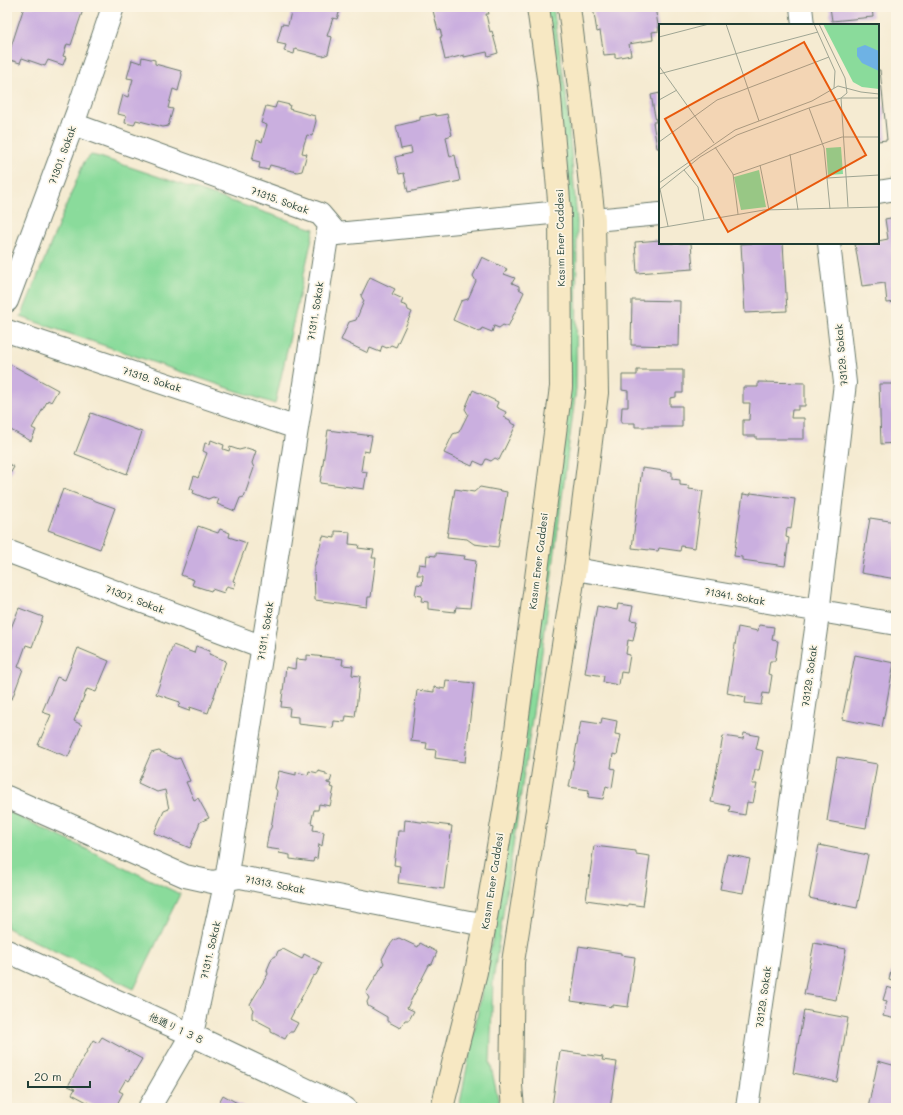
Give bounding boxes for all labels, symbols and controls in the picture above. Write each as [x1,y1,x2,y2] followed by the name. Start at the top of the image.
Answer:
[659,24,879,244] inset map
[45,124,79,186] street label: 71301. Sokak
[249,183,311,217] street label: 71315. Sokak
[552,189,568,287] street label: Kasım Ener Caddesi
[303,281,327,341] street label: 71311. Sokak
[831,324,851,386] street label: 73129. Sokak
[121,363,183,395] street label: 71319. Sokak
[525,512,551,610] street label: Kasım Ener Caddesi
[103,581,167,617] street label: 71307. Sokak
[704,584,766,608] street label: 71341. Sokak
[253,601,277,661] street label: 71311. Sokak
[798,644,820,708] street label: 73129. Sokak
[477,832,507,930] street label: Kasım Ener Caddesi
[244,871,306,897] street label: 71313. Sokak
[196,919,224,981] street label: 71311. Sokak
[752,965,774,1029] street label: 73129. Sokak
[147,1009,207,1047] street label: 他通り１３８
[28,1063,90,1089] scale bar
[34,1068,62,1084] text: 20 m

